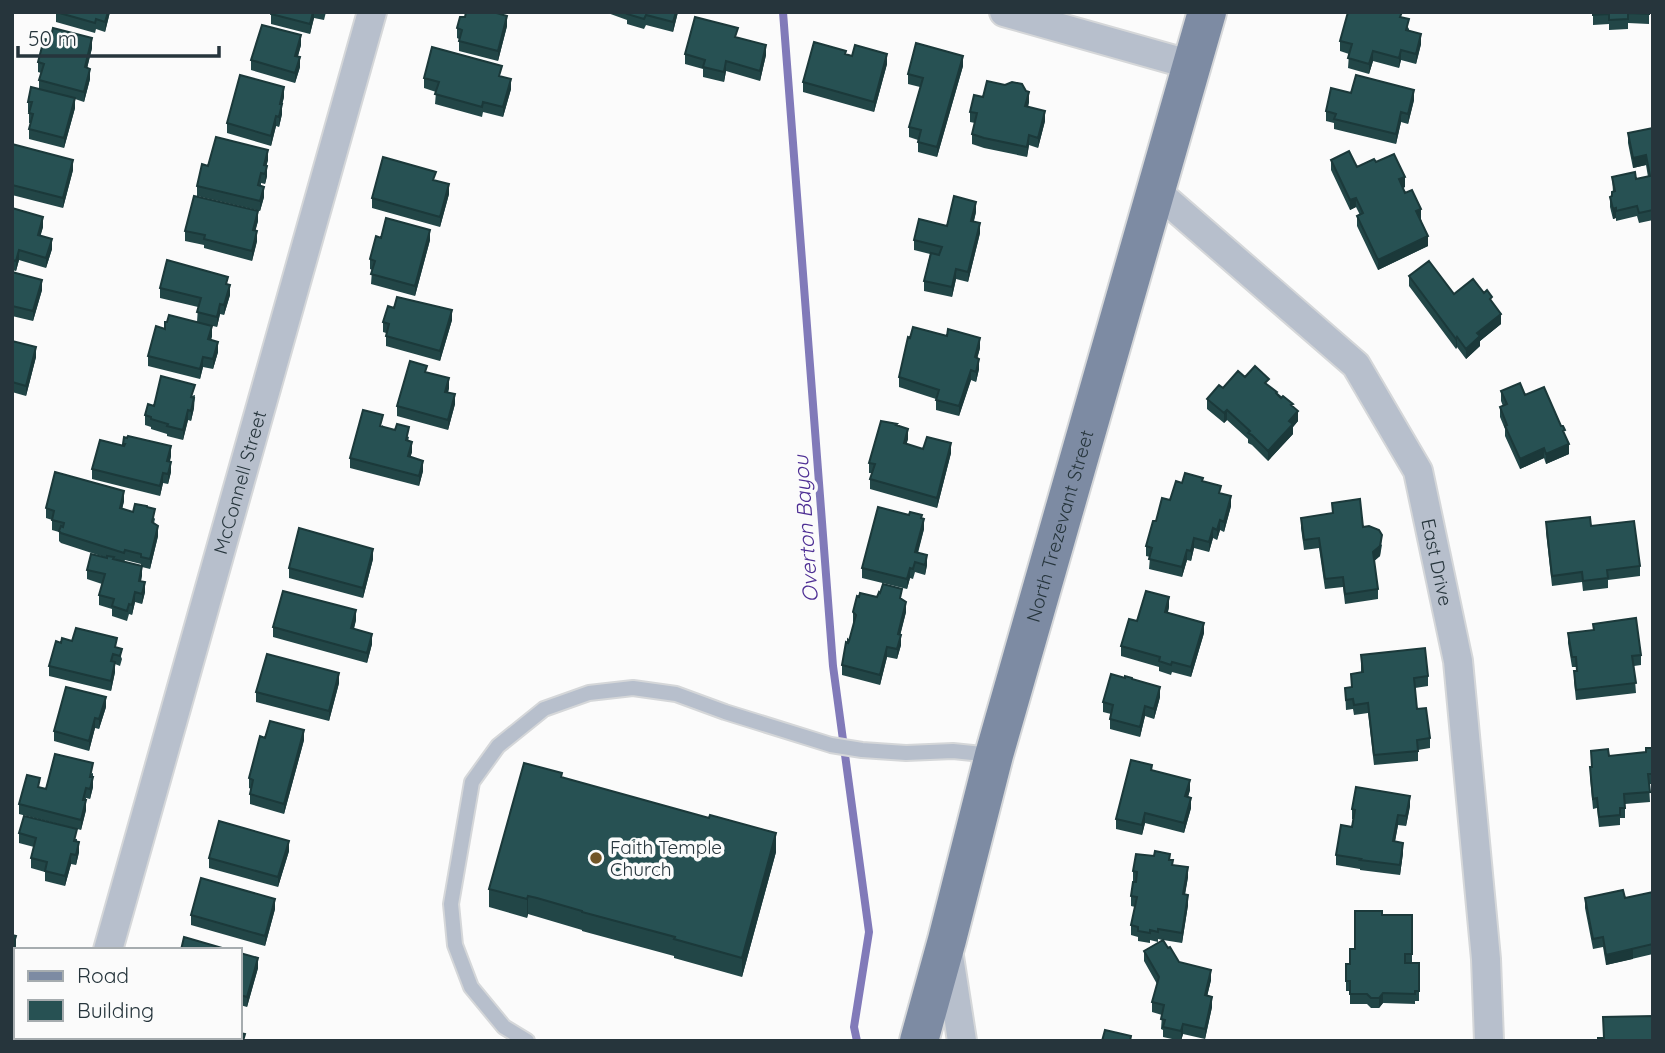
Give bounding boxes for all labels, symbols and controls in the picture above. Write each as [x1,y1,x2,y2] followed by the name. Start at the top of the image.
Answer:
[18,14,219,58] scale bar
[28,25,77,51] text: 50 m
[208,408,271,557] street label: McConnell Street
[1021,427,1099,625] street label: North Trezevant Street
[787,453,823,603] water label: Overton Bayou
[1416,516,1458,608] street label: East Drive
[610,835,722,881] place label: Faith Temple Church
[588,850,604,866] marker: Faith Temple Church
[14,948,242,1039] legend
[77,962,129,988] text: Road
[77,997,154,1023] text: Building

